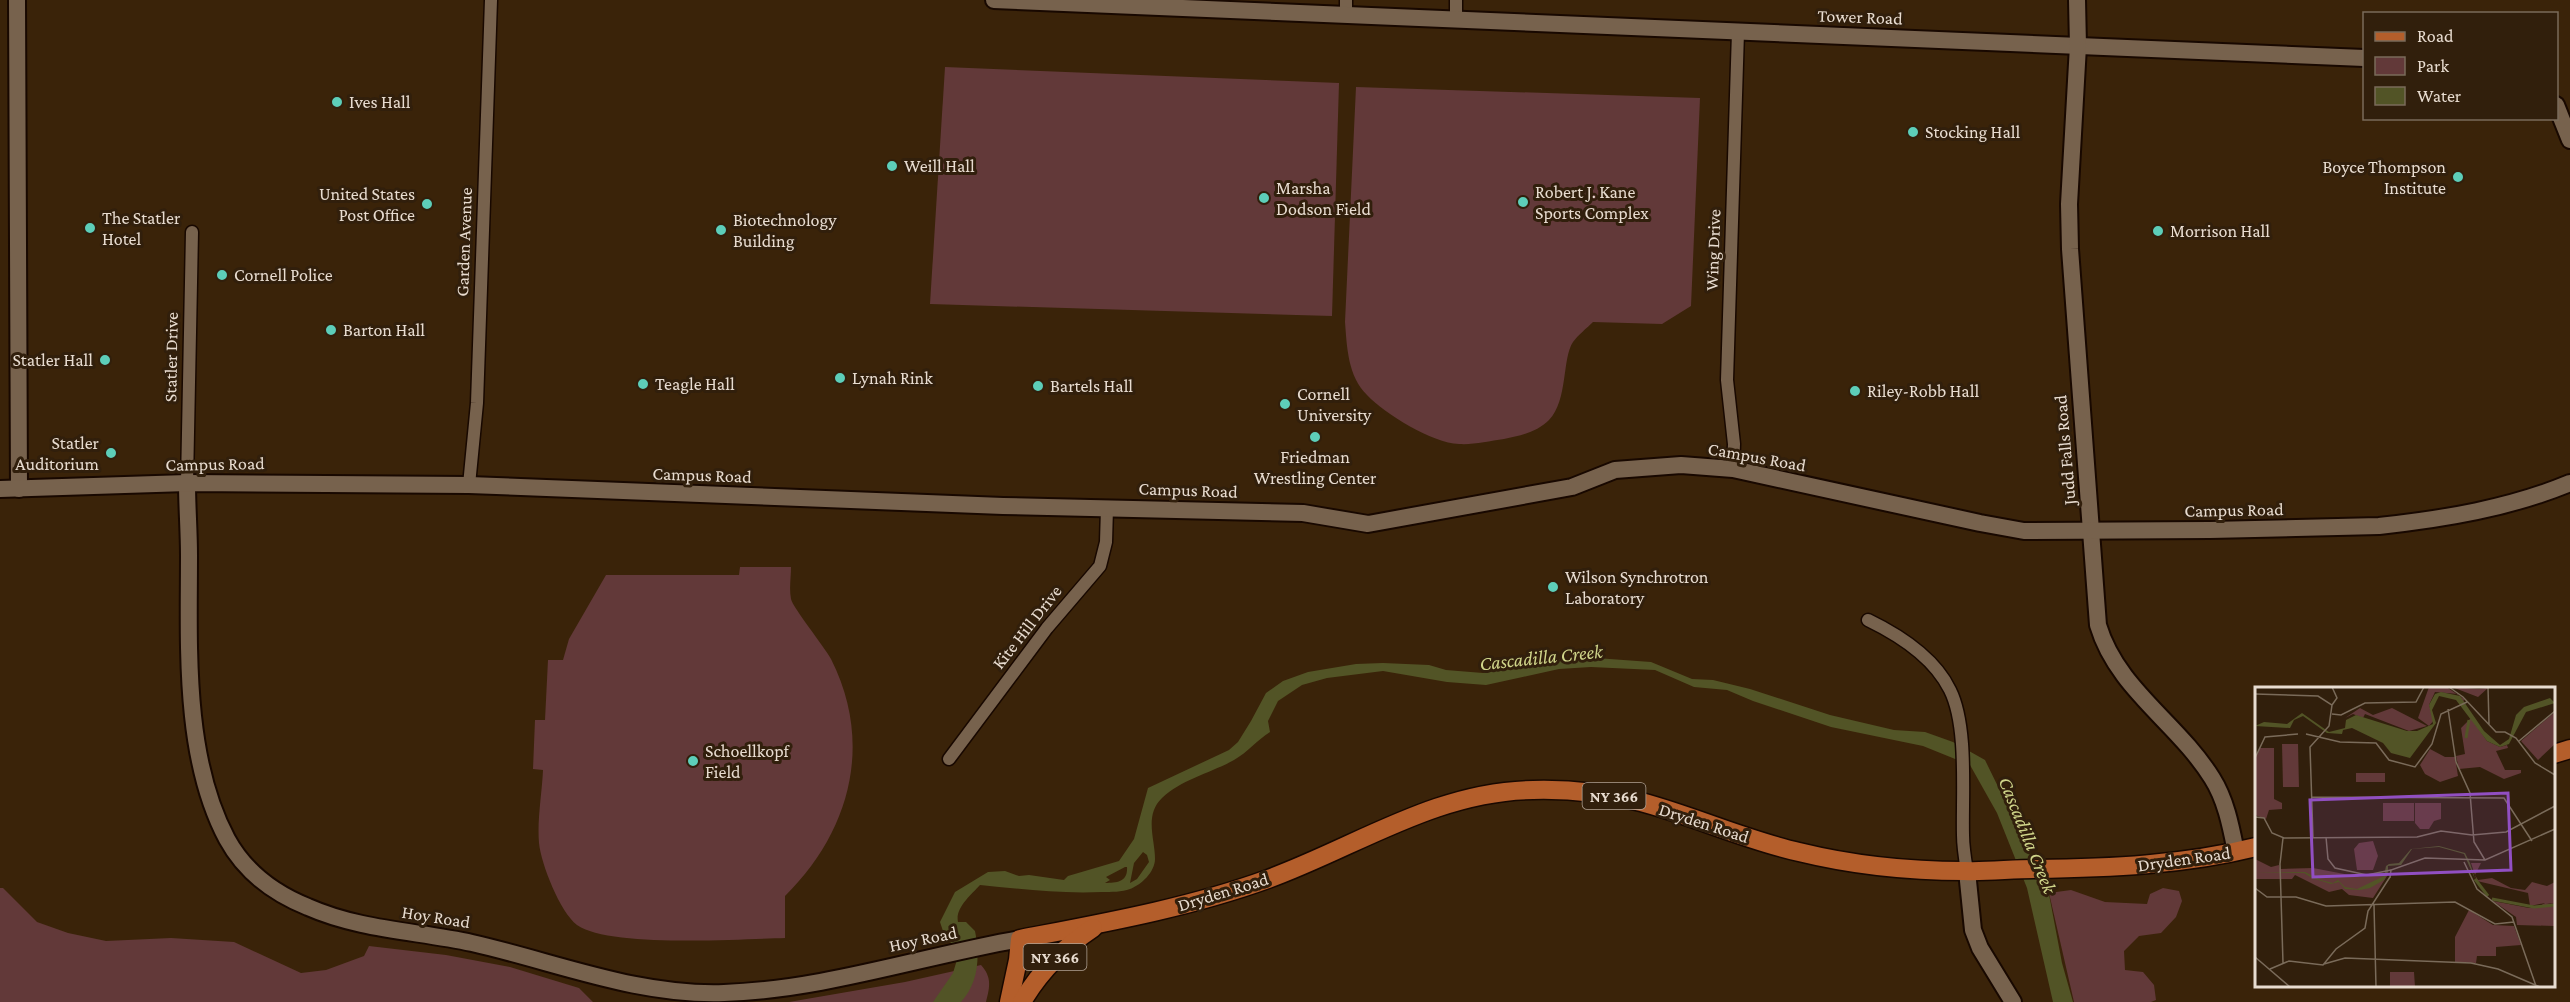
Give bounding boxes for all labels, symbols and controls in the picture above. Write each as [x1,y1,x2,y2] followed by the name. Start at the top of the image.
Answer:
[1817,6,1903,28] street label: Tower Road
[2363,12,2558,120] legend
[2417,26,2454,46] text: Road
[2417,56,2449,76] text: Park
[2417,86,2462,106] text: Water
[349,92,411,112] place label: Ives Hall
[330,95,344,109] marker: Ives Hall
[1925,122,2020,142] place label: Stocking Hall
[1906,125,1920,139] marker: Stocking Hall
[904,156,975,176] place label: Weill Hall
[2322,157,2446,198] place label: Boyce Thompson Institute
[885,159,899,173] marker: Weill Hall
[2451,170,2465,184] marker: Boyce Thompson Institute
[1276,178,1372,219] place label: Marsha Dodson Field
[1535,182,1649,223] place label: Robert J. Kane Sports Complex
[319,184,415,225] place label: United States Post Office
[452,187,476,297] street label: Garden Avenue
[1257,191,1271,205] marker: Marsha Dodson Field
[1516,195,1530,209] marker: Robert J. Kane Sports Complex
[420,197,434,211] marker: United States Post Office
[102,208,181,249] place label: The Statler Hotel
[1702,209,1724,291] street label: Wing Drive
[733,210,837,251] place label: Biotechnology Building
[83,221,97,235] marker: The Statler Hotel
[2170,221,2270,241] place label: Morrison Hall
[714,223,728,237] marker: Biotechnology Building
[2151,224,2165,238] marker: Morrison Hall
[234,265,333,285] place label: Cornell Police
[215,268,229,282] marker: Cornell Police
[160,312,182,402] street label: Statler Drive
[343,320,425,340] place label: Barton Hall
[324,323,338,337] marker: Barton Hall
[12,350,93,370] place label: Statler Hall
[98,353,112,367] marker: Statler Hall
[852,368,933,388] place label: Lynah Rink
[833,371,847,385] marker: Lynah Rink
[655,374,735,394] place label: Teagle Hall
[1050,376,1133,396] place label: Bartels Hall
[636,377,650,391] marker: Teagle Hall
[1031,379,1045,393] marker: Bartels Hall
[1867,381,1979,401] place label: Riley-Robb Hall
[1297,384,1372,425] place label: Cornell University
[1848,384,1862,398] marker: Riley-Robb Hall
[2050,394,2080,508] street label: Judd Falls Road
[1278,397,1292,411] marker: Cornell University
[1308,430,1322,444] marker: Friedman Wrestling Center
[15,433,100,474] place label: Statler Auditorium
[1706,439,1808,476] street label: Campus Road
[104,446,118,460] marker: Statler Auditorium
[1254,447,1377,488] place label: Friedman Wrestling Center
[165,453,265,475] street label: Campus Road
[652,463,752,487] street label: Campus Road
[1138,478,1238,502] street label: Campus Road
[2184,499,2284,521] street label: Campus Road
[1565,567,1709,608] place label: Wilson Synchrotron Laboratory
[1546,580,1560,594] marker: Wilson Synchrotron Laboratory
[988,581,1066,673] street label: Kite Hill Drive
[1478,639,1605,674] water label: Cascadilla Creek
[2255,687,2555,987] inset map
[705,741,791,782] place label: Schoellkopf Field
[686,754,700,768] marker: Schoellkopf Field
[1995,773,2062,898] water label: Cascadilla Creek
[1582,783,1646,809] road number: NY 366
[1656,799,1752,847] street label: Dryden Road
[2136,843,2232,875] street label: Dryden Road
[1175,869,1271,915] street label: Dryden Road
[400,902,472,932] street label: Hoy Road
[887,922,959,956] street label: Hoy Road
[1024,944,1086,970] road number: NY 366

